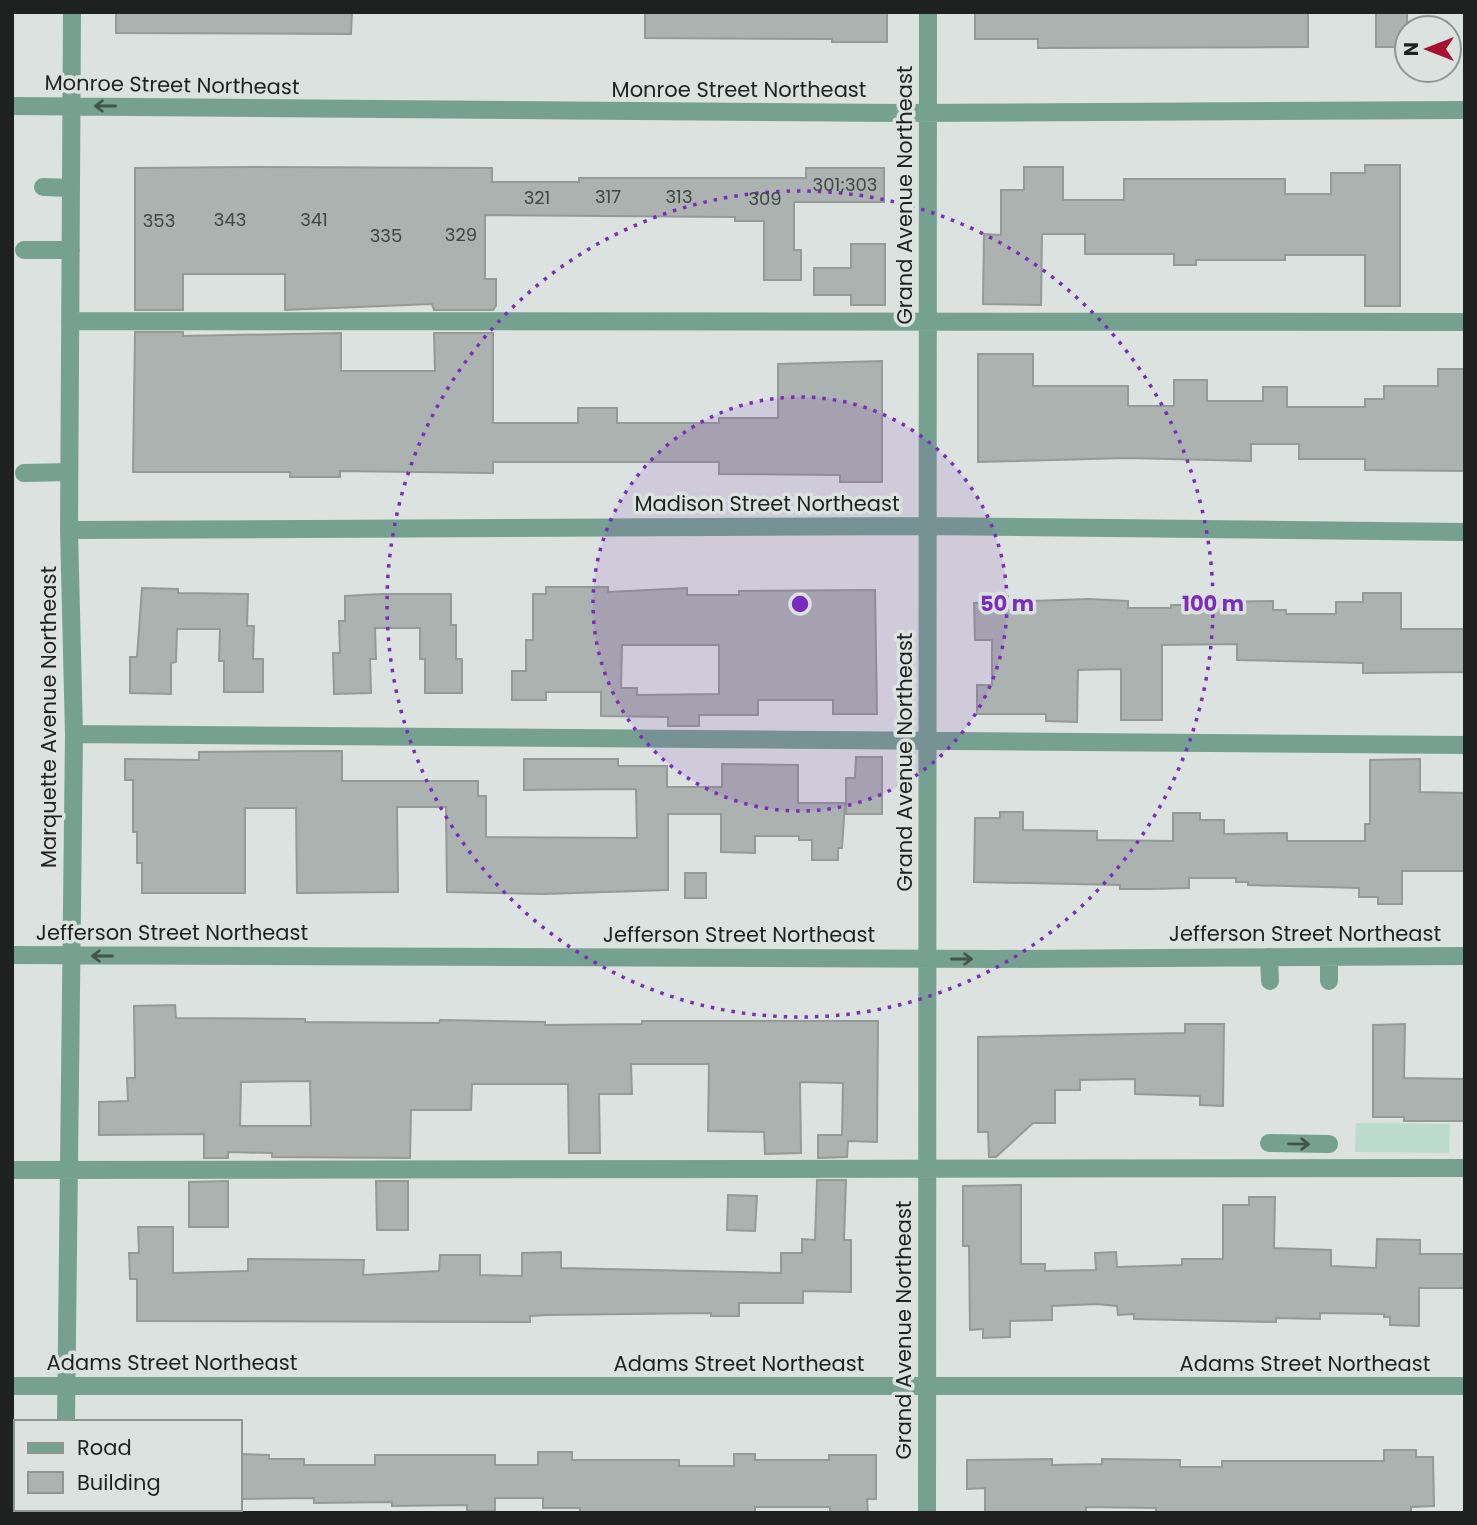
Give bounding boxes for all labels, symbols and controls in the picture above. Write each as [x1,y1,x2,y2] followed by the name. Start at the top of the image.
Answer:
[1393,14,1463,84] north arrow
[1398,42,1425,56] text: N
[890,65,919,325] street label: Grand Avenue Northeast
[44,68,300,101] street label: Monroe Street Northeast
[612,75,866,104] street label: Monroe Street Northeast
[94,99,117,113] one-way arrow
[813,172,877,197] house number: 301;303
[595,184,621,209] house number: 317
[666,184,692,209] house number: 313
[524,185,550,210] house number: 321
[748,186,782,211] house number: 309
[214,207,246,232] house number: 343
[300,207,328,232] house number: 341
[143,208,175,233] house number: 353
[445,222,477,247] house number: 329
[370,223,402,248] house number: 335
[634,489,900,518] street label: Madison Street Northeast
[34,566,63,868] street label: Marquette Avenue Northeast
[980,589,1034,618] text: 50 m
[1182,589,1244,618] text: 100 m
[788,592,812,616] centre of rings
[890,632,919,892] street label: Grand Avenue Northeast
[36,918,308,947] street label: Jefferson Street Northeast
[1169,919,1441,948] street label: Jefferson Street Northeast
[603,920,875,949] street label: Jefferson Street Northeast
[91,949,114,963] one-way arrow
[951,952,974,966] one-way arrow
[1287,1137,1310,1151] one-way arrow
[889,1200,918,1460] street label: Grand Avenue Northeast
[47,1348,297,1377] street label: Adams Street Northeast
[614,1349,864,1378] street label: Adams Street Northeast
[1180,1349,1430,1378] street label: Adams Street Northeast
[14,1420,242,1511] legend
[77,1433,132,1462] text: Road
[77,1468,161,1497] text: Building

